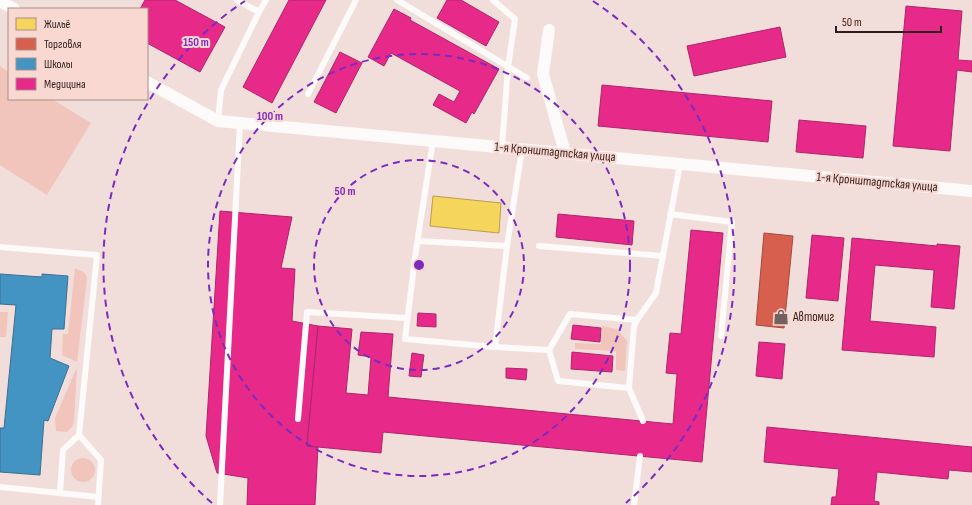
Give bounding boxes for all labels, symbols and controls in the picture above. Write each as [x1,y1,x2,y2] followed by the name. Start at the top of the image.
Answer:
[8,8,148,100] legend
[836,8,941,34] scale bar
[842,15,862,30] text: 50 m
[44,17,71,32] text: Жильё
[183,35,209,50] text: 150 m
[44,37,82,52] text: Торговля
[44,57,73,72] text: Школы
[44,77,86,92] text: Медицина
[257,109,283,124] text: 100 m
[494,139,616,165] street label: 1-я Кронштадтская улица
[816,169,938,195] street label: 1-я Кронштадтская улица
[335,184,355,199] text: 50 m
[412,258,426,272] centre of rings
[772,308,790,326] shop icon: Автомиг
[792,309,834,325] place label: Автомиг

